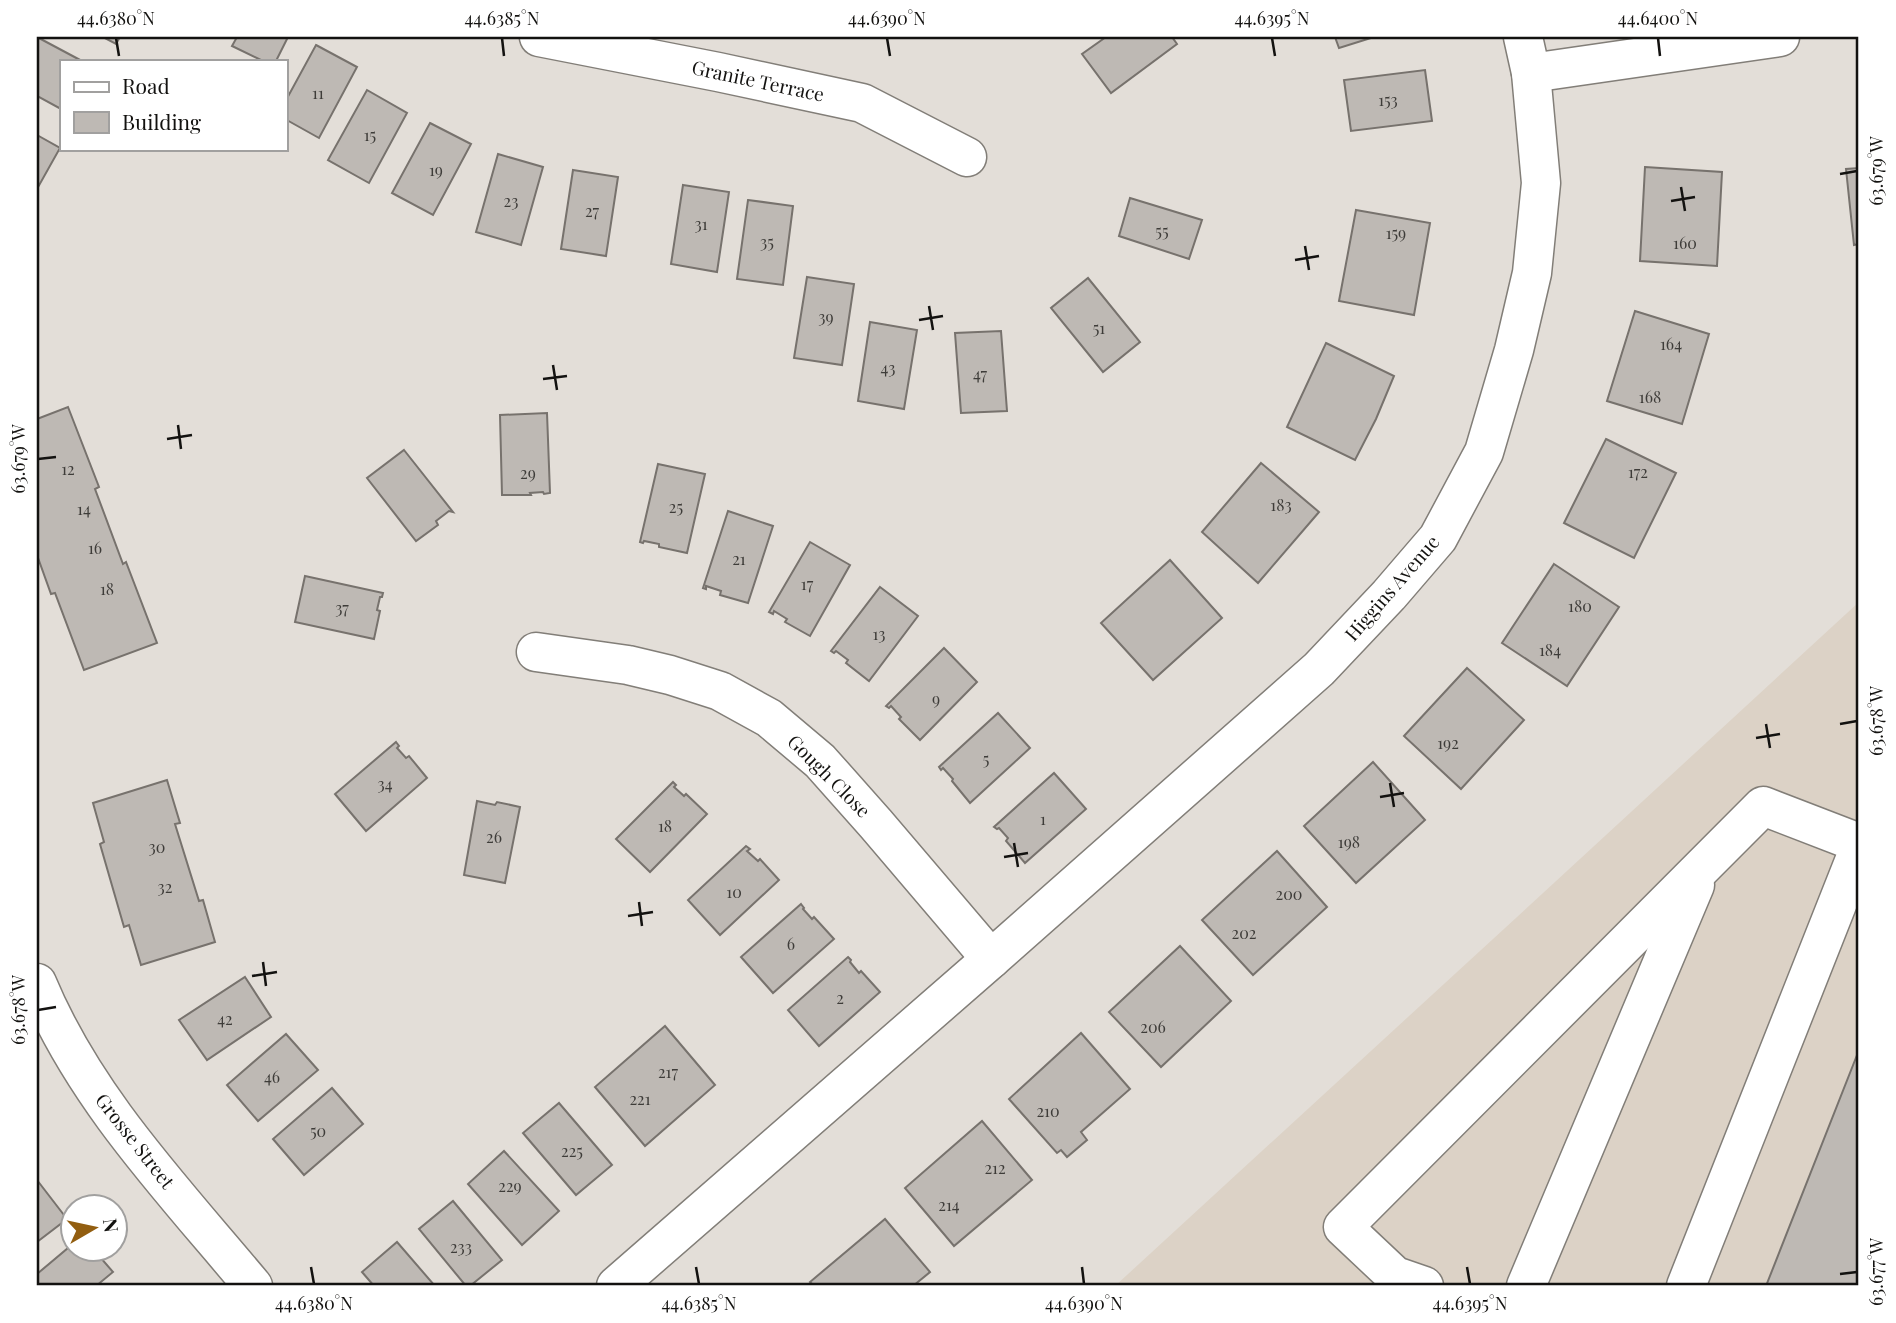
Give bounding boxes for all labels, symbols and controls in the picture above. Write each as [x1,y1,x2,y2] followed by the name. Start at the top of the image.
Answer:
[77,6,155,30] text: 44.6380°N
[464,6,540,30] text: 44.6385°N
[848,6,926,30] text: 44.6390°N
[1235,6,1310,30] text: 44.6395°N
[1618,6,1698,30] text: 44.6400°N
[690,53,827,107] street label: Granite Terrace
[60,60,287,150] legend
[122,71,170,99] text: Road
[312,82,324,103] house number: 11
[1378,89,1398,110] house number: 153
[122,107,201,135] text: Building
[364,124,376,145] house number: 15
[1864,136,1888,206] text: 63.679°W
[429,159,443,180] house number: 19
[504,190,518,211] house number: 23
[585,200,600,221] house number: 27
[694,213,708,234] house number: 31
[1155,220,1169,241] house number: 55
[1386,222,1406,243] house number: 159
[760,231,774,252] house number: 35
[1673,232,1697,253] house number: 160
[818,306,834,327] house number: 39
[1093,317,1105,338] house number: 51
[1660,333,1682,354] house number: 164
[881,357,895,378] house number: 43
[973,363,988,384] house number: 47
[1639,386,1661,407] house number: 168
[6,424,30,494] text: 63.679°W
[61,458,75,479] house number: 12
[1628,461,1648,482] house number: 172
[520,462,536,483] house number: 29
[1270,494,1292,515] house number: 183
[669,496,683,517] house number: 25
[77,498,91,519] house number: 14
[1338,529,1444,646] street label: Higgins Avenue
[88,537,102,558] house number: 16
[732,548,746,569] house number: 21
[801,573,814,594] house number: 17
[100,578,114,599] house number: 18
[1568,595,1592,616] house number: 180
[335,597,349,618] house number: 37
[873,623,885,644] house number: 13
[1539,639,1561,660] house number: 184
[1864,685,1888,756] text: 63.678°W
[932,688,940,709] house number: 9
[782,728,877,823] street label: Gough Close
[1437,732,1459,753] house number: 192
[983,748,989,769] house number: 5
[377,773,393,794] house number: 34
[1040,808,1046,829] house number: 1
[658,815,672,836] house number: 18
[486,826,502,847] house number: 26
[1338,831,1360,852] house number: 198
[149,836,165,857] house number: 30
[158,876,172,897] house number: 32
[726,881,742,902] house number: 10
[1276,883,1302,904] house number: 200
[1232,922,1256,943] house number: 202
[787,933,795,954] house number: 6
[6,974,30,1045] text: 63.678°W
[836,987,844,1008] house number: 2
[217,1008,233,1029] house number: 42
[1140,1016,1166,1037] house number: 206
[658,1061,679,1082] house number: 217
[264,1066,280,1087] house number: 46
[90,1087,181,1194] street label: Grosse Street
[629,1088,651,1109] house number: 221
[1036,1100,1060,1121] house number: 210
[310,1120,326,1141] house number: 50
[561,1140,583,1161] house number: 225
[984,1157,1006,1178] house number: 212
[498,1175,522,1196] house number: 229
[60,1194,130,1264] north arrow
[938,1194,960,1215] house number: 214
[98,1216,126,1234] text: N
[450,1236,472,1257] house number: 233
[1864,1237,1888,1306] text: 63.677°W
[275,1291,353,1315] text: 44.6380°N
[661,1291,737,1315] text: 44.6385°N
[1045,1291,1123,1315] text: 44.6390°N
[1433,1291,1508,1315] text: 44.6395°N

